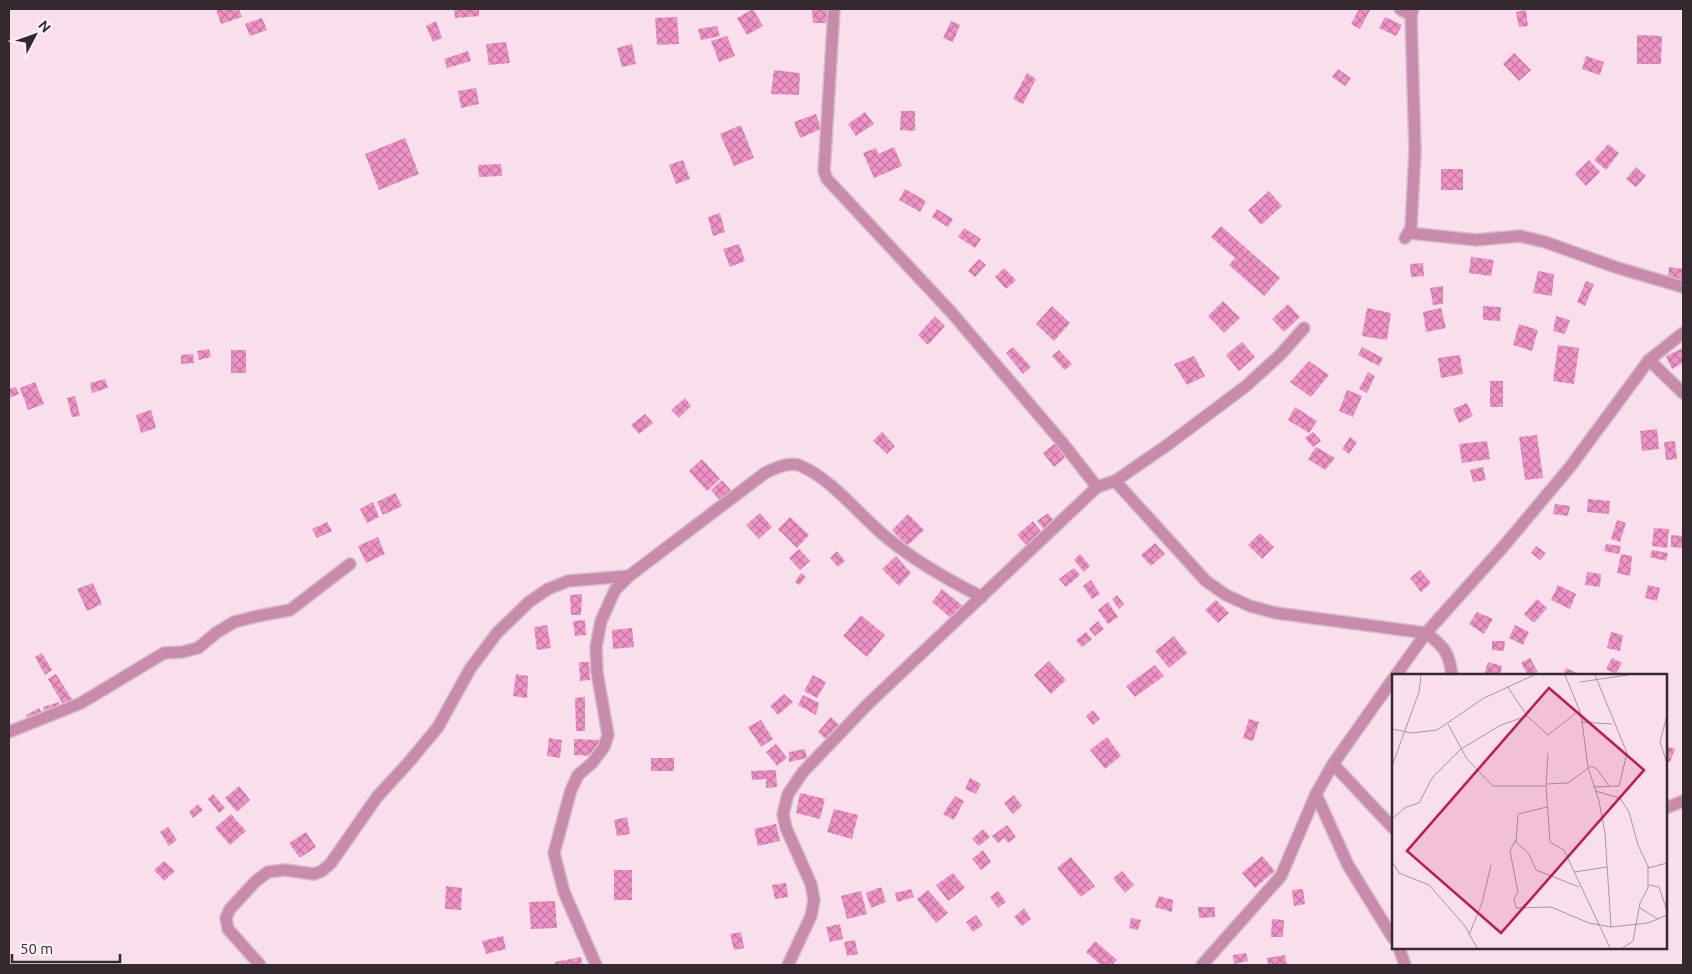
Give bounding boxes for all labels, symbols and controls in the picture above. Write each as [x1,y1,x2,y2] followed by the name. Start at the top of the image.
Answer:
[10,10,60,60] north arrow
[35,17,54,36] text: N
[1392,674,1667,949] inset map
[12,932,120,964] scale bar
[20,940,53,957] text: 50 m

